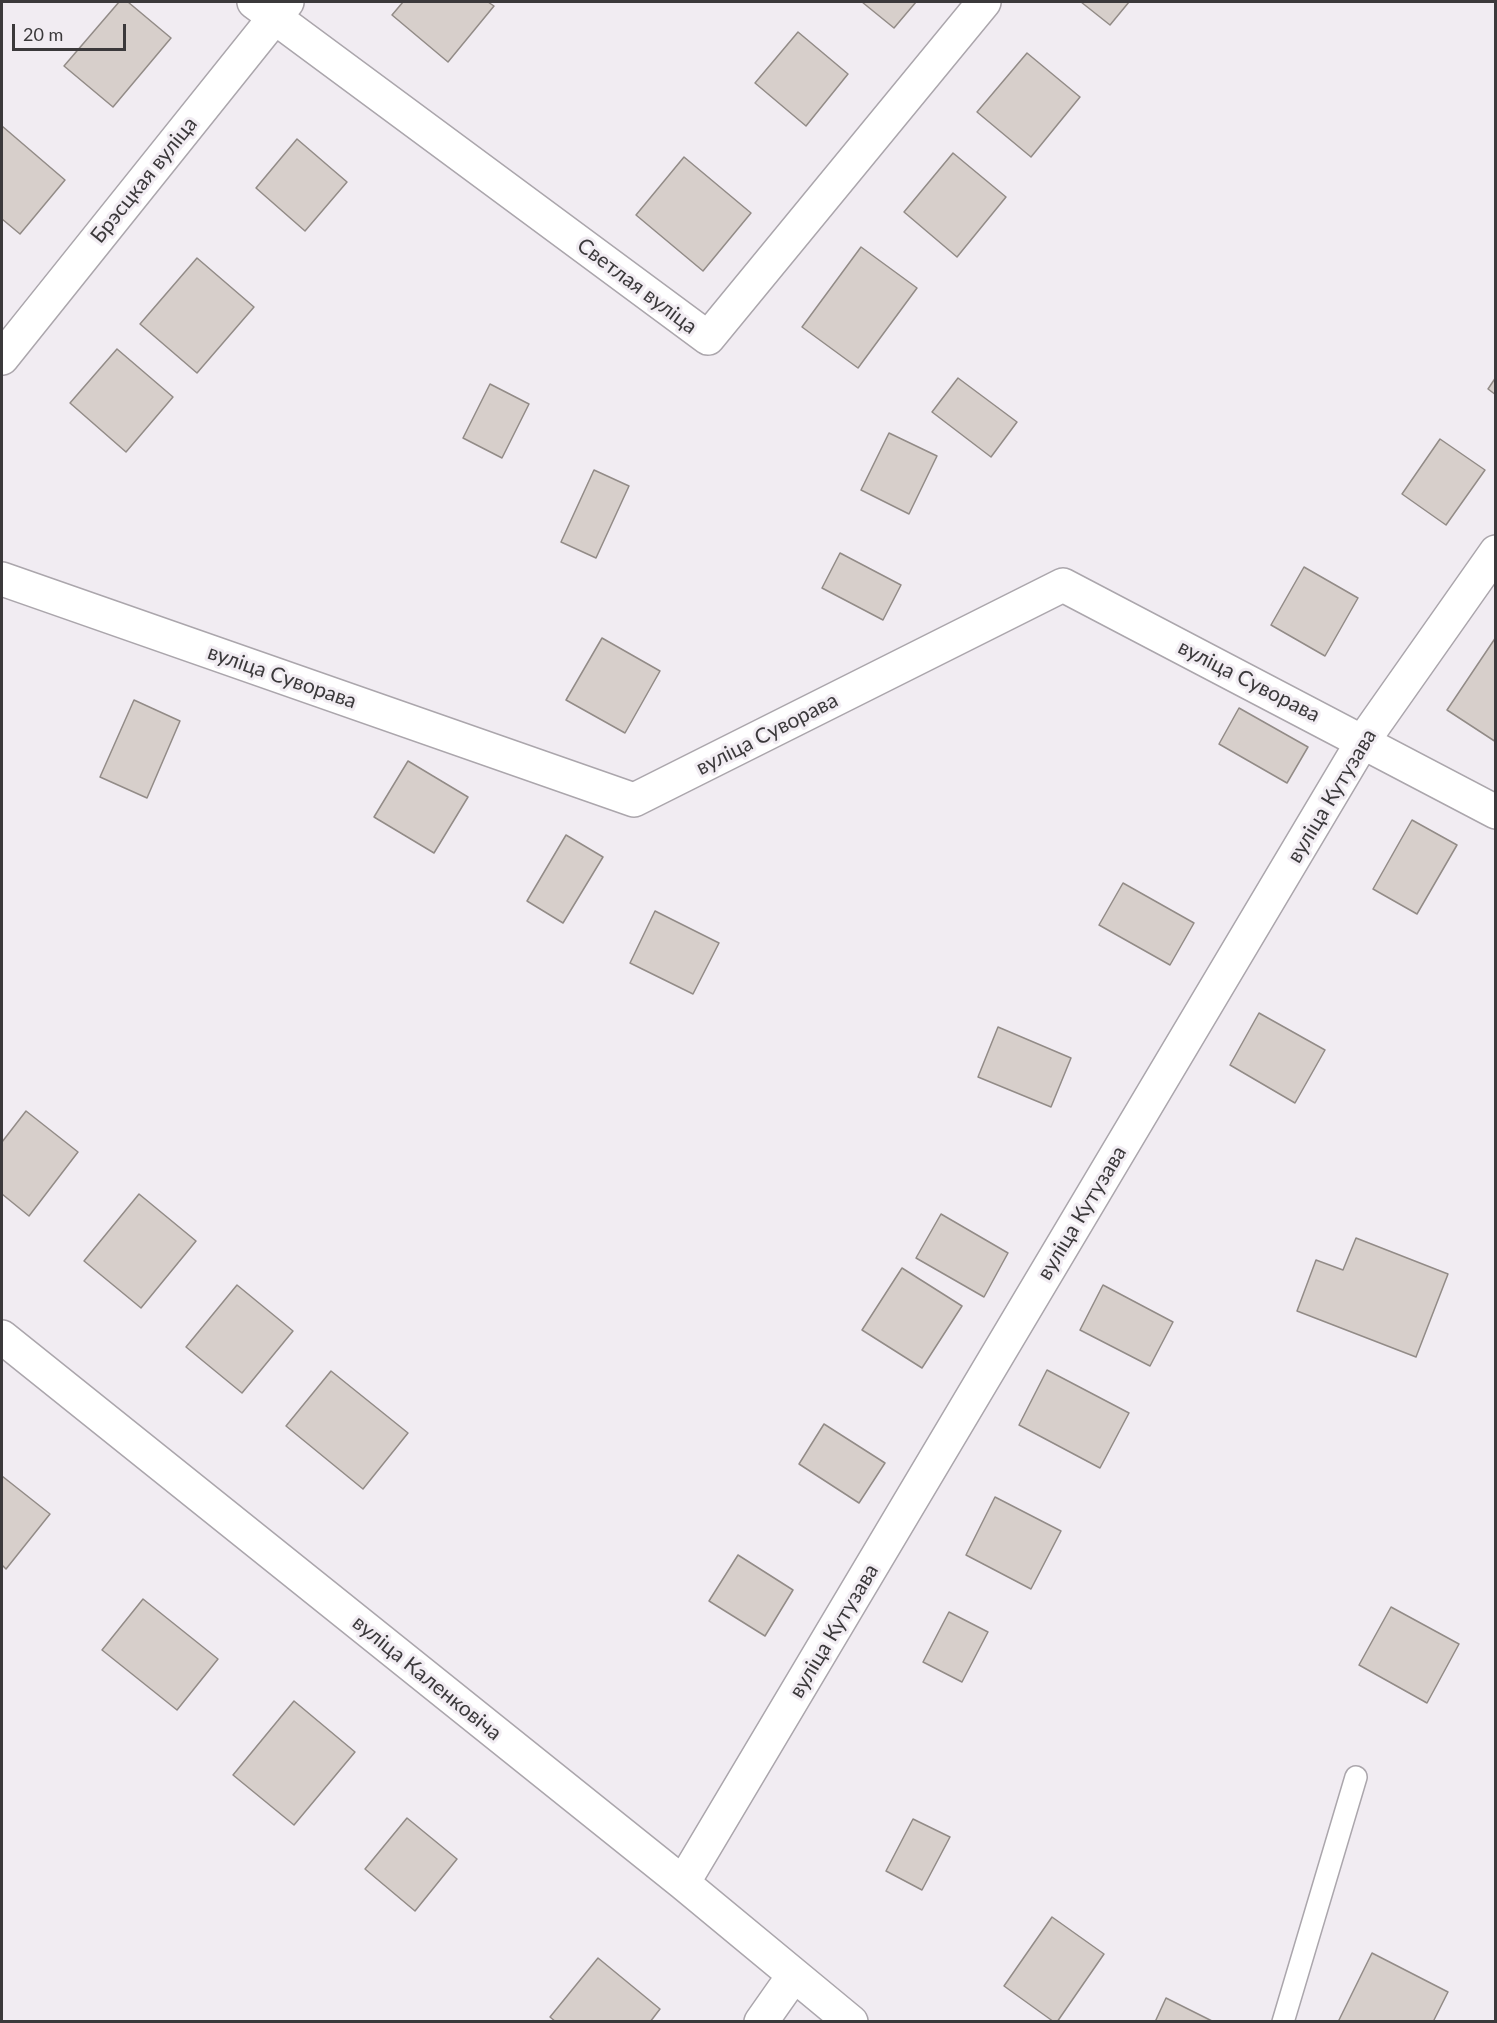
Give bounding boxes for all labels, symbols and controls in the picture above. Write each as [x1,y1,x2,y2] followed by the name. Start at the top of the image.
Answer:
[15,12,129,50] scale bar
[23,23,63,45] text: 20 m
[86,112,202,248] street label: Брэсцкая вуліца
[572,233,702,339] street label: Светлая вуліца
[1174,634,1324,728] street label: вуліца Суворава
[204,640,360,714] street label: вуліца Суворава
[692,687,842,781] street label: вуліца Суворава
[1282,724,1382,868] street label: вуліца Кутузава
[1032,1141,1132,1285] street label: вуліца Кутузава
[784,1559,884,1703] street label: вуліца Кутузава
[347,1610,507,1746] street label: вуліца Каленковіча

